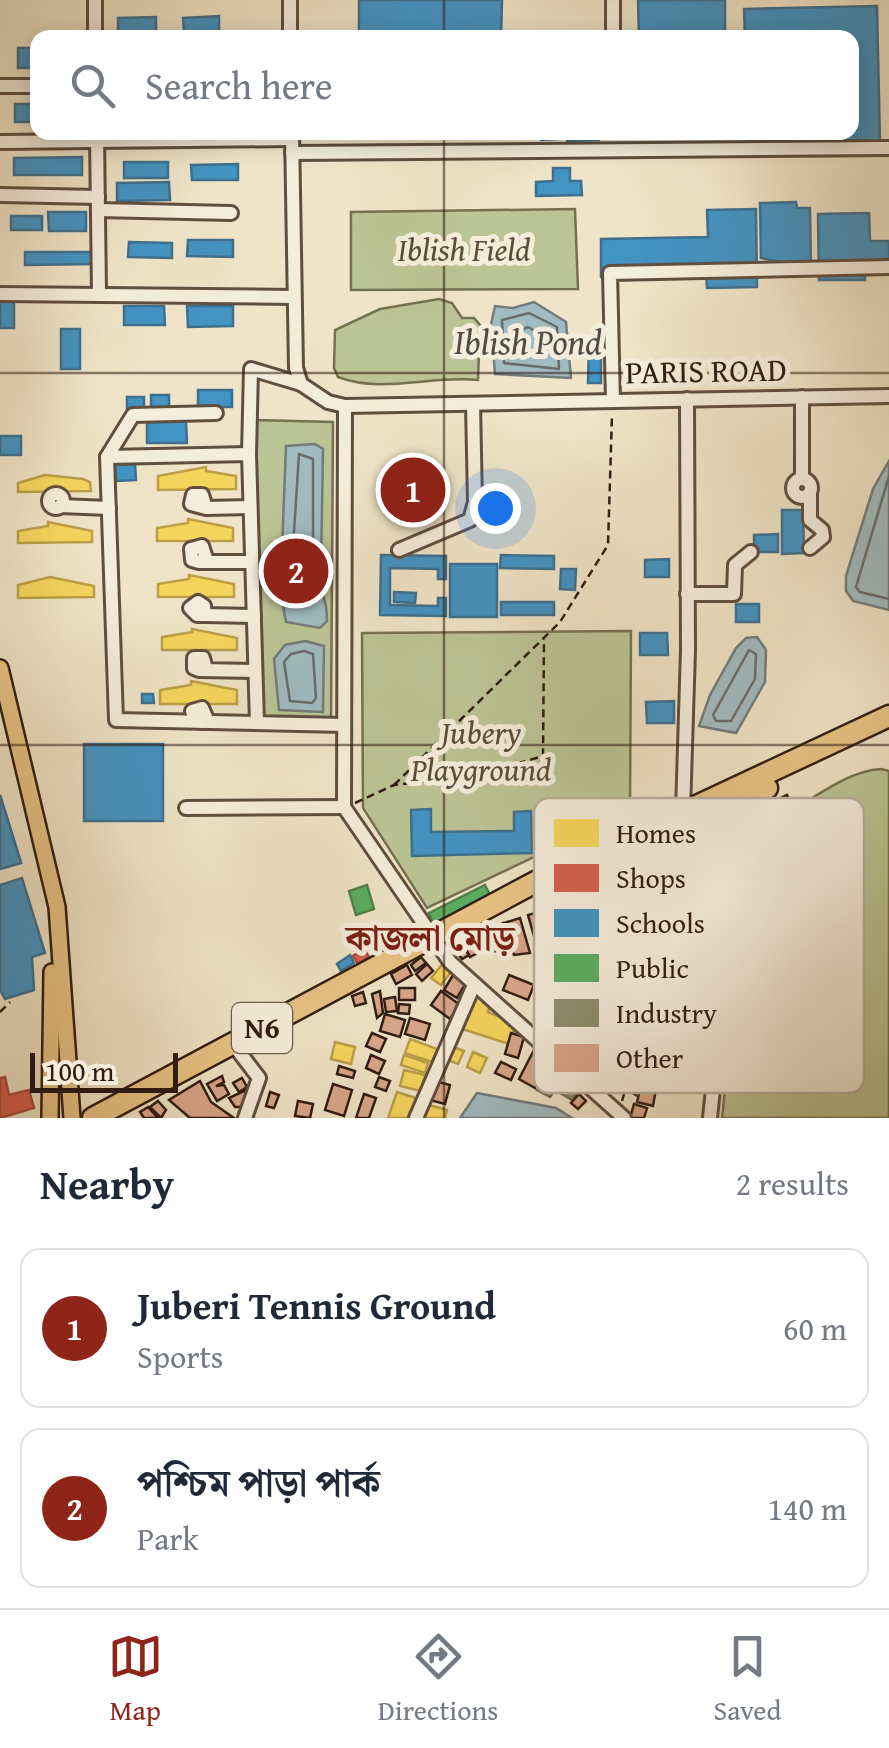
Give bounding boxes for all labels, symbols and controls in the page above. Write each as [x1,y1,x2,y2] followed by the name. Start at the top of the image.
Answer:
[30,30,859,140] search box
[145,57,333,113] text: Search here
[65,58,120,113] icon: search
[397,226,531,273] park label: Iblish Field
[454,316,602,367] water label: Iblish Pond
[625,346,787,395] street label: PARIS ROAD
[380,452,446,528] pin: 1
[470,483,521,534] your location
[264,534,328,608] pin: 2
[410,709,551,793] park label: Jubery Playground
[534,798,864,1093] legend
[616,812,696,853] text: Homes
[616,857,686,898] text: Shops
[616,902,705,943] text: Schools
[343,912,516,963] district label: কাজলা মোড়
[616,947,689,988] text: Public
[616,992,717,1033] text: Industry
[232,1003,292,1053] road number: N6
[616,1037,684,1078] text: Other
[30,1048,178,1092] scale bar
[45,1050,114,1091] text: 100 m
[40,1153,174,1214] text: Nearby
[736,1160,849,1207] text: 2 results
[137,1277,496,1333] text: Juberi Tennis Ground
[66,1305,83,1352] text: 1
[783,1305,847,1352] text: 60 m
[137,1333,223,1380] text: Sports
[137,1454,380,1510] text: পশ্চিম পাড়া পার্ক
[66,1485,83,1532] text: 2
[768,1485,847,1532] text: 140 m
[137,1515,199,1562] text: Park
[108,1629,163,1730] tab: Map
[378,1629,498,1730] tab: Directions
[714,1629,781,1730] tab: Saved

